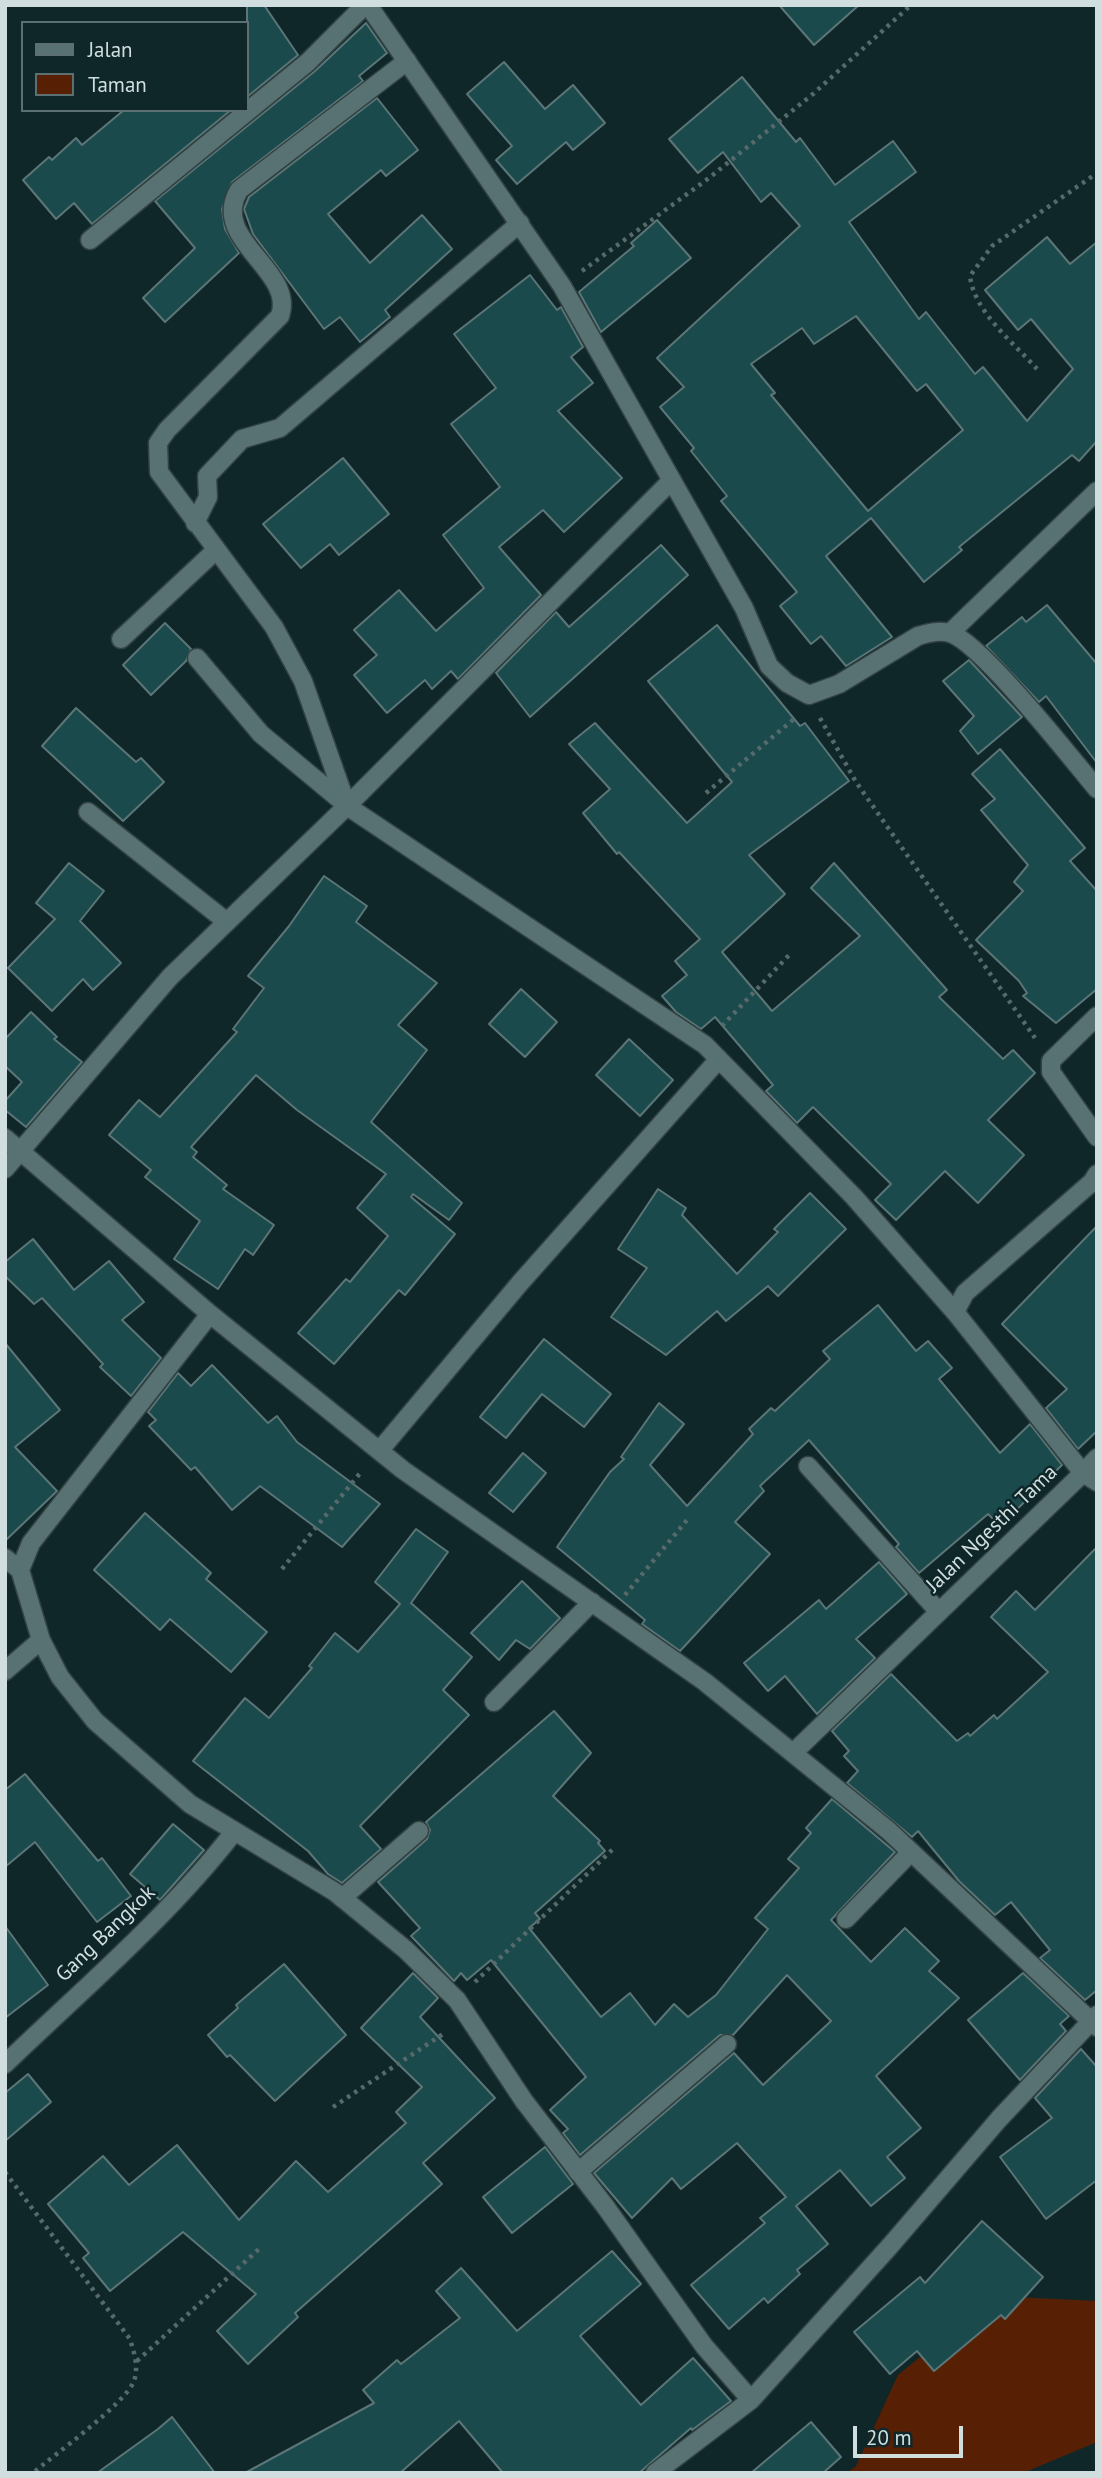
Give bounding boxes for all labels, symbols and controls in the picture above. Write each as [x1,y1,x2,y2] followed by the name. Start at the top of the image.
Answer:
[21,21,248,112] legend
[88,36,133,63] text: Jalan
[88,71,147,98] text: Taman
[921,1460,1063,1598] street label: Jalan Ngesthi Tama
[51,1880,161,1988] street label: Gang Bangkok
[857,2412,967,2456] scale bar
[866,2424,912,2451] text: 20 m

